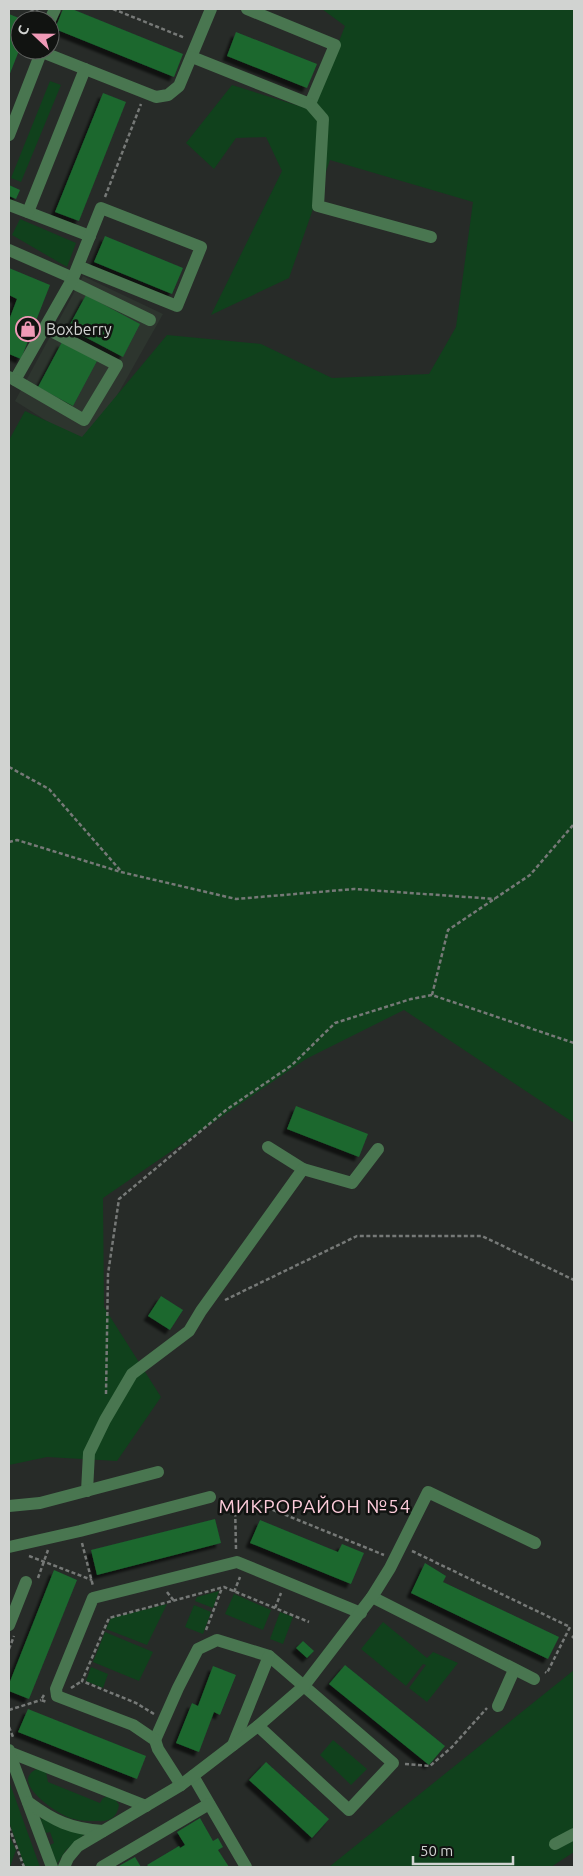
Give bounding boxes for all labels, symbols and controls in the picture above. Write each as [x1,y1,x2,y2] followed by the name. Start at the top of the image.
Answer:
[10,10,60,60] north arrow
[14,23,32,37] text: С
[15,316,41,342] shop icon: Boxberry
[46,320,112,338] place label: Boxberry
[219,1495,412,1517] district label: МИКРОРАЙОН №54
[413,1834,513,1866] scale bar
[420,1842,453,1859] text: 50 m

